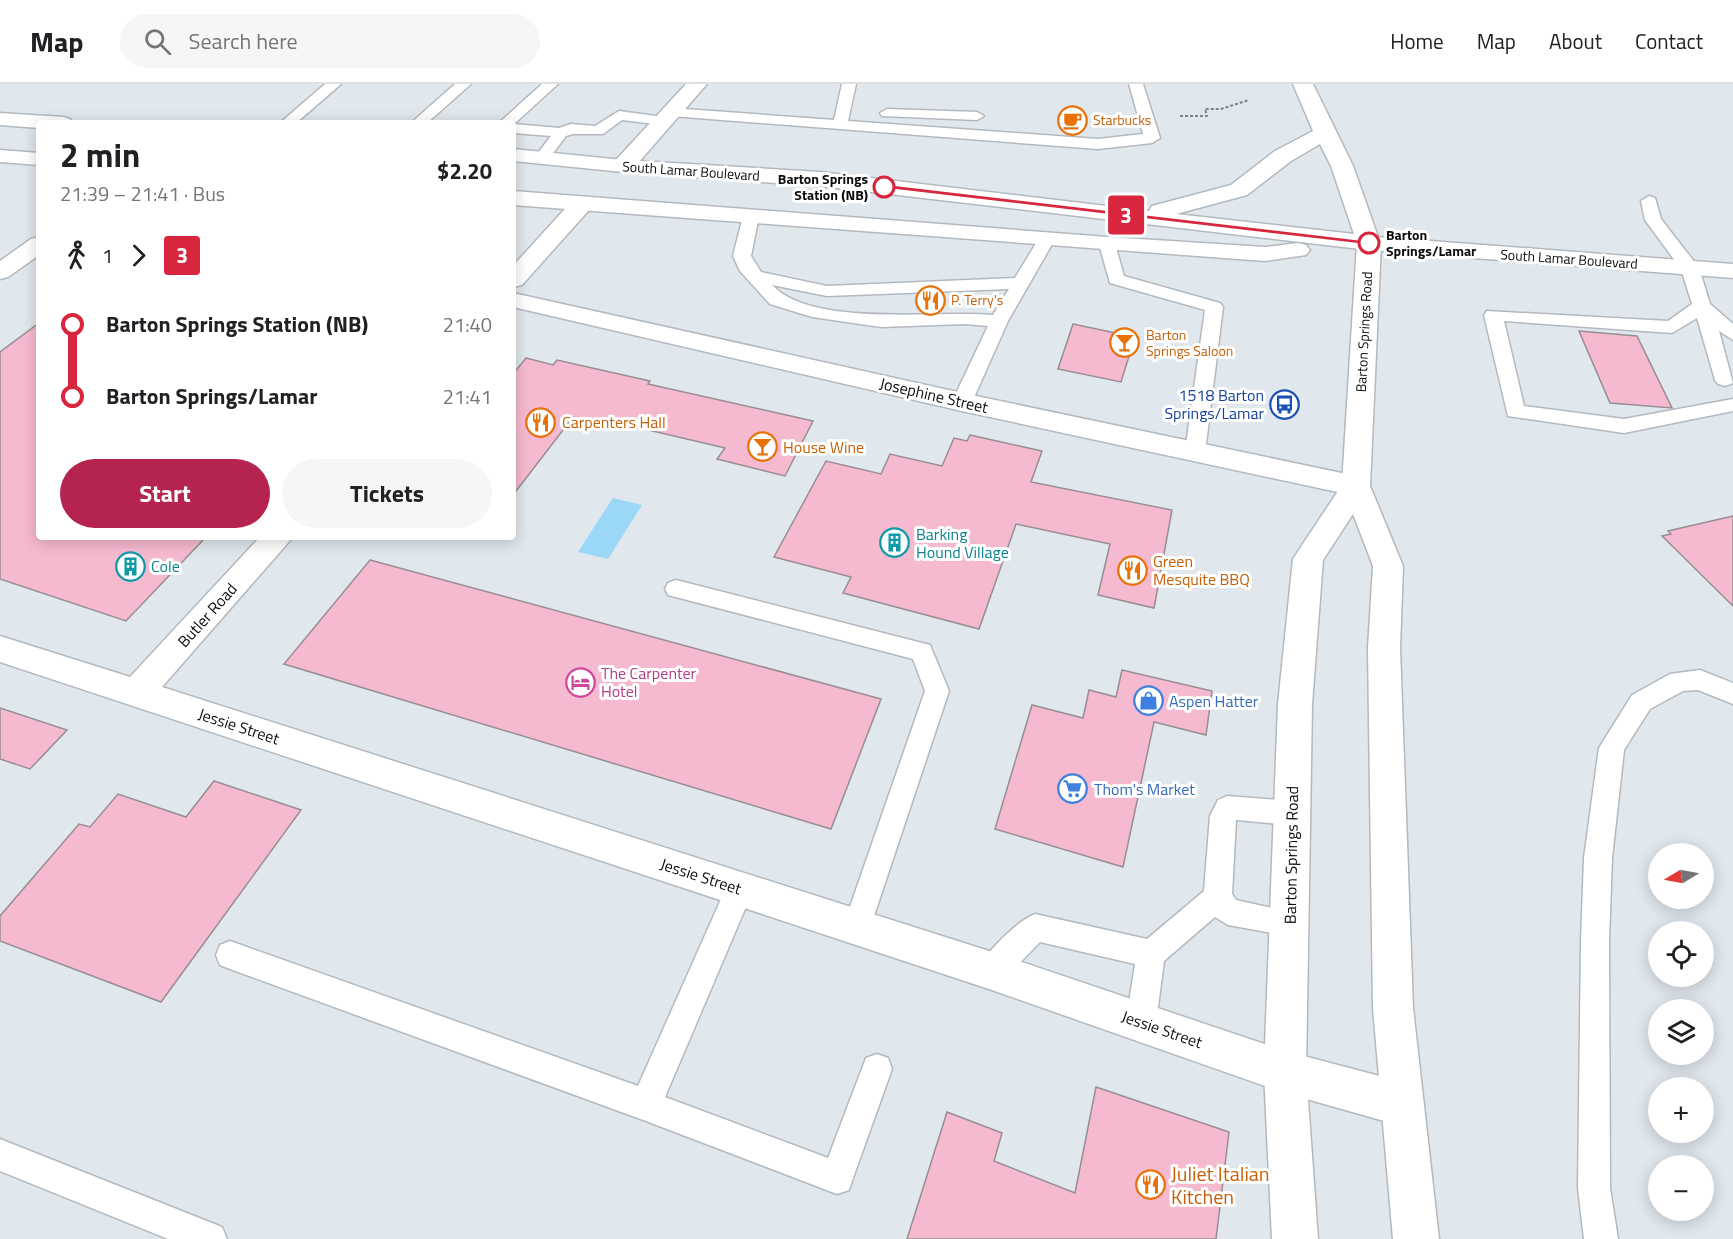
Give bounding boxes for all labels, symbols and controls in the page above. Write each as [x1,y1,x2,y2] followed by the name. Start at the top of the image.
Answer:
[120,14,540,68] search box
[30,20,84,63] text: Map
[189,24,298,58] text: Search here
[141,25,174,58] icon: search
[1390,25,1444,57] text: Home
[1477,25,1516,57] text: Map
[1549,25,1602,57] text: About
[1635,25,1703,57] text: Contact
[1056,104,1088,136] cafe icon: Starbucks
[1093,109,1151,130] place label: Starbucks
[60,130,140,180] text: 2 min
[437,154,492,188] text: $2.20
[622,155,760,186] street label: South Lamar Boulevard
[778,168,868,205] place label: Barton Springs Station (NB)
[873,176,895,198] marker: Barton Springs Station (NB)
[60,178,225,209] text: 21:39 – 21:41 · Bus
[1106,196,1146,234] line badge: 3
[1120,199,1132,231] text: 3
[1386,224,1476,261] place label: Barton Springs/Lamar
[1358,232,1380,254] marker: Barton Springs/Lamar
[60,239,93,272] icon: walk
[122,239,155,272] icon: forward
[176,239,188,271] text: 3
[102,240,113,271] text: 1
[1500,243,1638,274] street label: South Lamar Boulevard
[1350,271,1377,393] street label: Barton Springs Road
[914,284,946,316] restaurant icon: P. Terry's
[951,289,1003,310] place label: P. Terry's
[106,307,368,341] text: Barton Springs Station (NB)
[443,309,492,340] text: 21:40
[1146,324,1233,361] place label: Barton Springs Saloon
[1109,327,1141,359] bar icon: Barton Springs Saloon
[877,371,991,419] street label: Josephine Street
[106,379,317,413] text: Barton Springs/Lamar
[443,381,492,412] text: 21:41
[1164,383,1264,425] place label: 1518 Barton Springs/Lamar
[1269,388,1301,420] bus stop icon: 1518 Barton Springs/Lamar
[525,406,557,438] restaurant icon: Carpenters Hall
[562,410,666,434] place label: Carpenters Hall
[746,431,778,463] bar icon: House Wine
[783,435,864,459] place label: House Wine
[60,459,270,528] button: Start
[282,459,492,528] button: Tickets
[916,522,1009,564] place label: Barking Hound Village
[879,527,911,559] building icon: Barking Hound Village
[1153,549,1250,591] place label: Green Mesquite BBQ
[114,550,146,582] building icon: Cole
[151,554,180,578] place label: Cole
[1116,554,1148,586] restaurant icon: Green Mesquite BBQ
[172,577,242,653] street label: Butler Road
[601,661,697,703] place label: The Carpenter Hotel
[564,666,596,698] hotel icon: The Carpenter Hotel
[1132,685,1164,717] shop icon: Aspen Hatter
[1169,689,1259,713] place label: Aspen Hatter
[195,702,283,750] street label: Jessie Street
[1057,773,1089,805] supermarket icon: Thom's Market
[1094,777,1195,801] place label: Thom's Market
[1278,786,1304,924] street label: Barton Springs Road
[1648,843,1714,909] north arrow
[1648,843,1714,1221] map controls
[657,852,745,900] street label: Jessie Street
[1648,921,1714,987] button: locate
[1648,999,1714,1065] button: layers
[1118,1004,1206,1054] street label: Jessie Street
[1648,1077,1714,1143] button: +
[1648,1155,1714,1221] button: −
[1171,1158,1270,1212] place label: Juliet Italian Kitchen
[1134,1169,1166,1201] restaurant icon: Juliet Italian Kitchen

